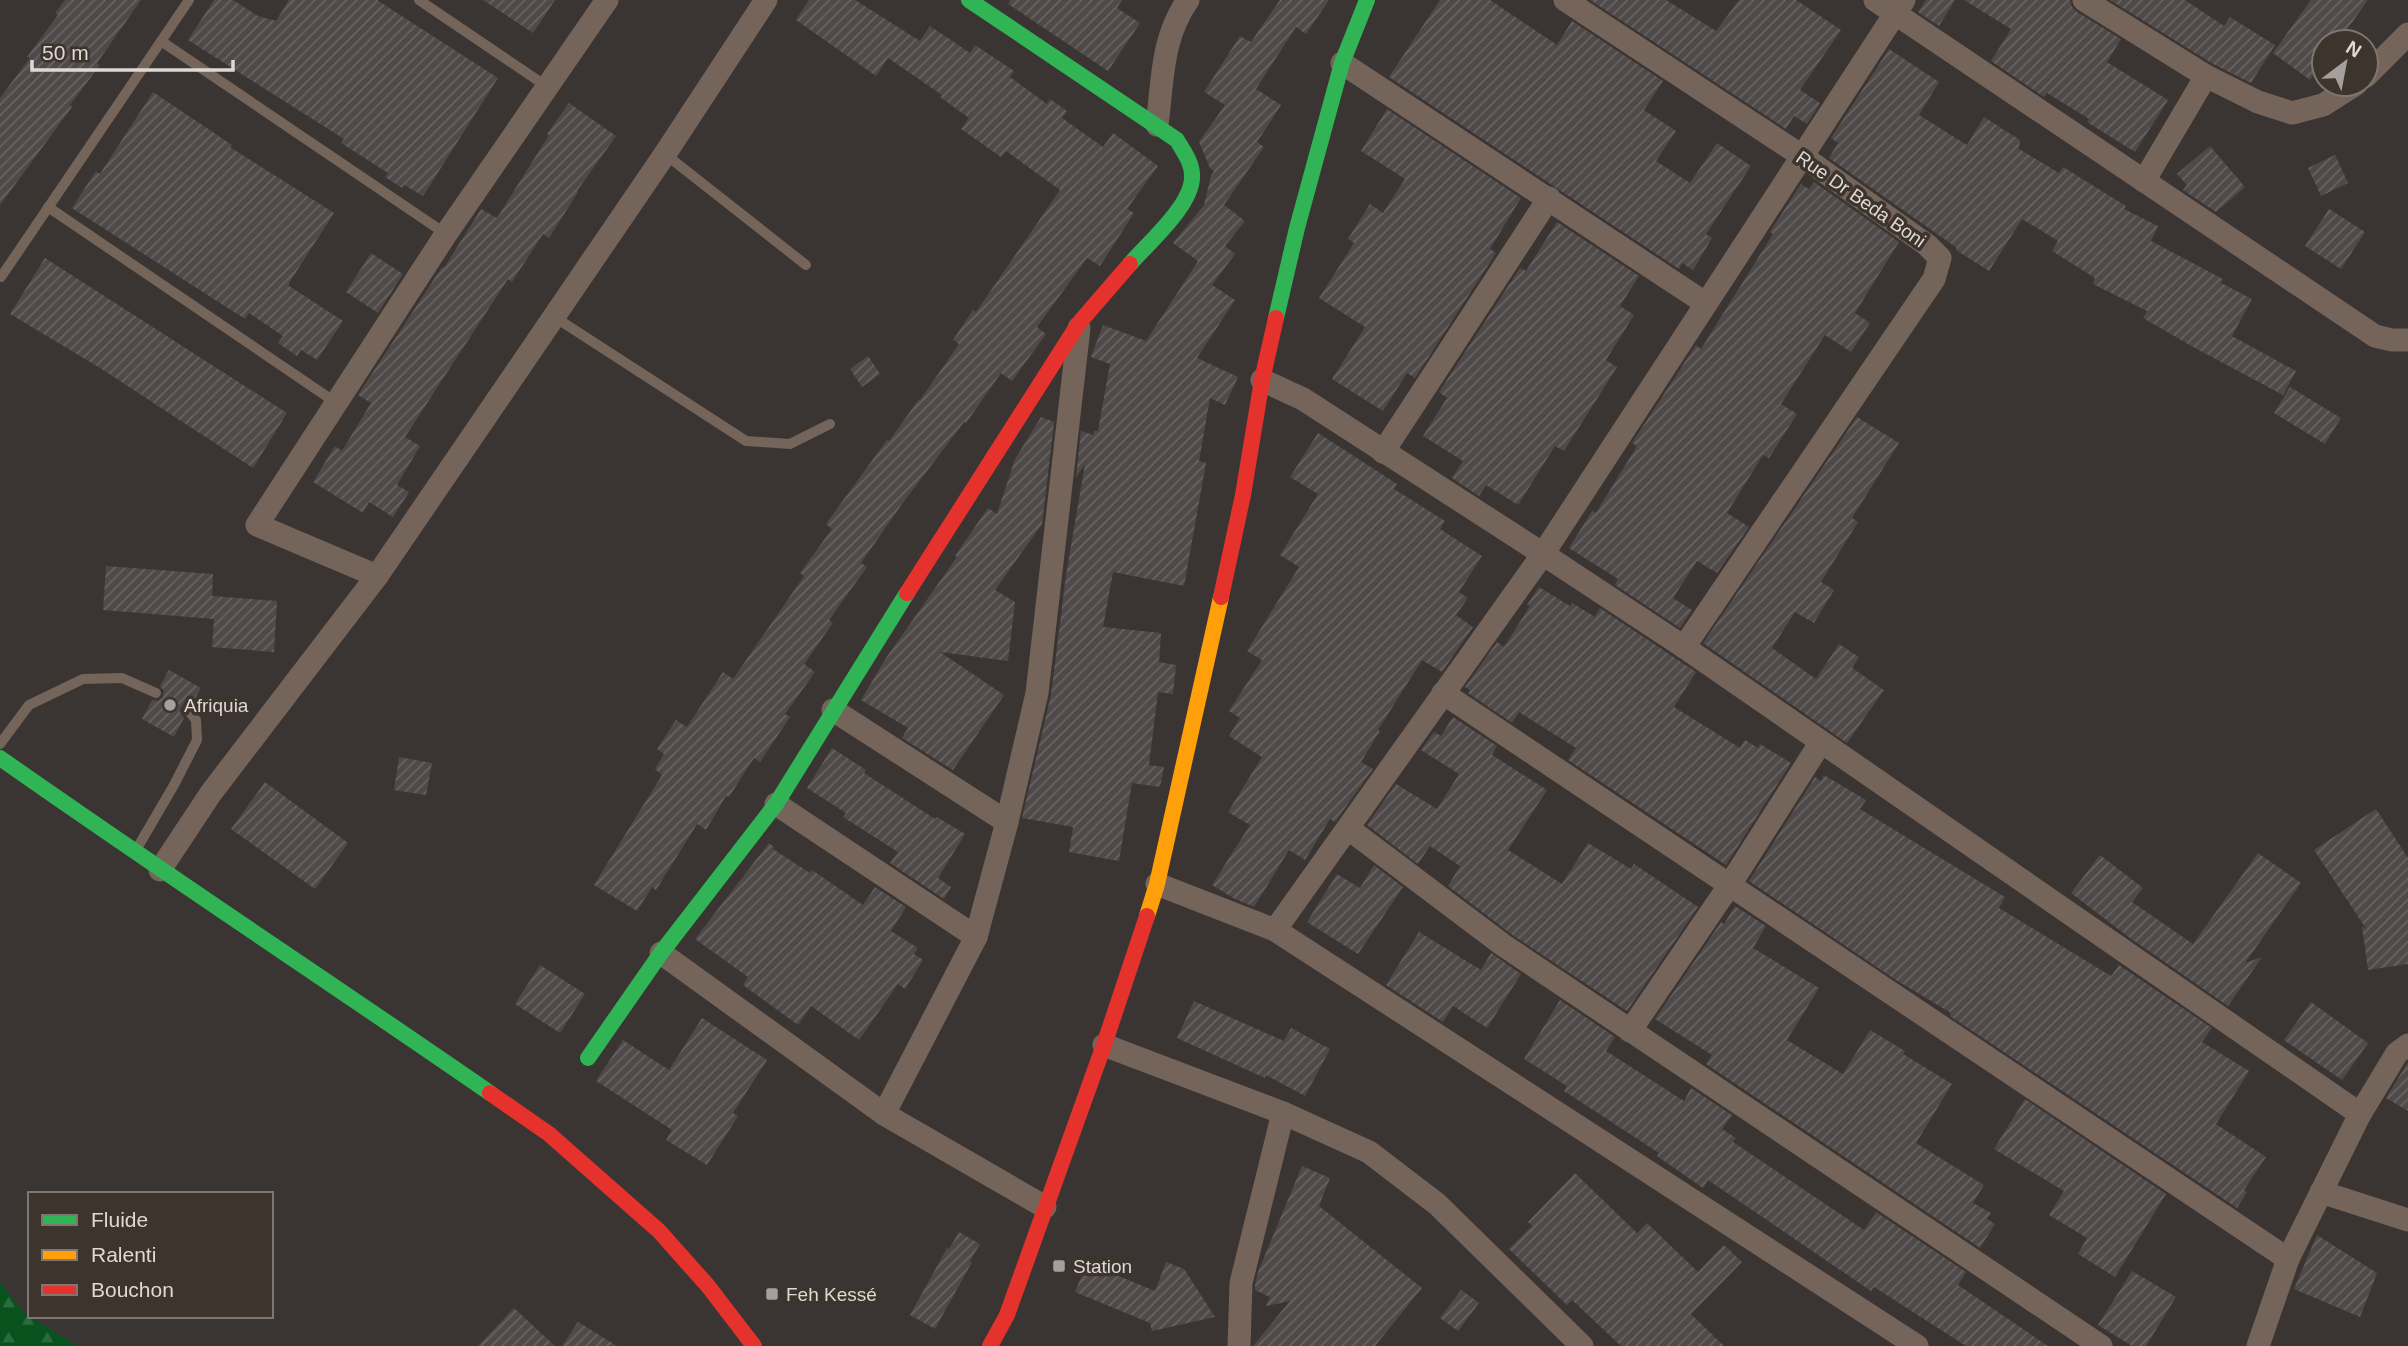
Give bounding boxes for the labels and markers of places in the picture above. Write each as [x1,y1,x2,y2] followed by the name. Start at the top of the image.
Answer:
[184,695,249,716] place label: Afriquia
[162,697,178,713] marker: Afriquia
[1073,1256,1132,1277] place label: Station
[1051,1258,1067,1274] marker: Station
[786,1284,877,1305] place label: Feh Kessé
[764,1286,780,1302] marker: Feh Kessé

